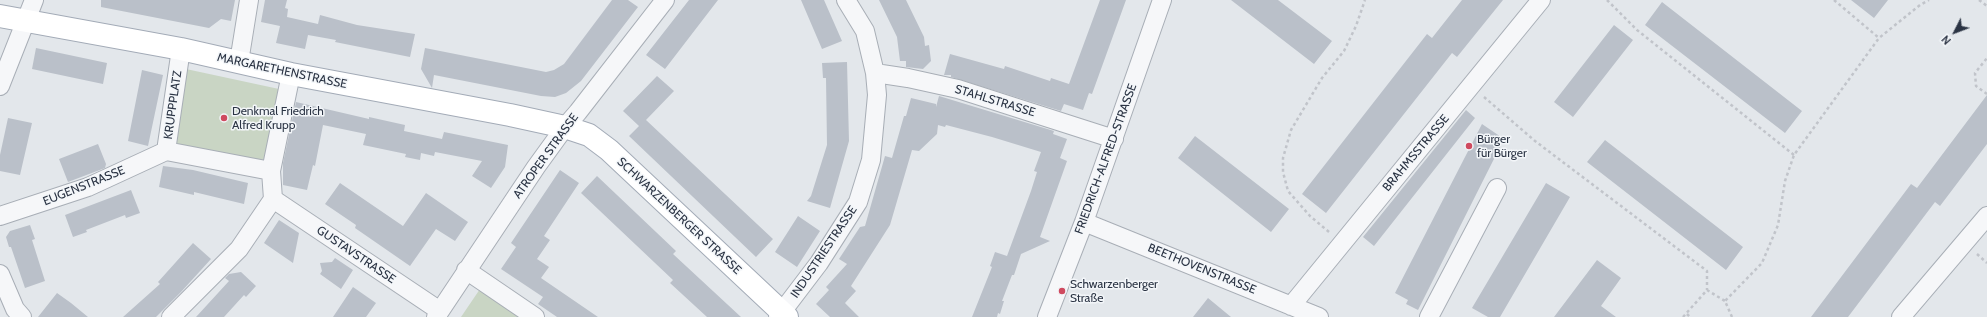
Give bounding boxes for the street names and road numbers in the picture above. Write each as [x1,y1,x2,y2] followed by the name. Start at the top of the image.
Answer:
[216,50,348,92] street label: MARGARETHENSTRASSE
[161,70,185,140] street label: KRUPPPLATZ
[953,82,1037,120] street label: STAHLSTRASSE
[1072,82,1140,236] street label: FRIEDRICH-ALFRED-STRASSE
[510,111,582,201] street label: ATROPER STRASSE
[1380,112,1452,194] street label: BRAHMSSTRASSE
[614,155,744,277] street label: SCHWARZENBERGER STRASSE
[41,163,127,209] street label: EUGENSTRASSE
[788,203,860,301] street label: INDUSTRIESTRASSE
[314,223,398,287] street label: GUSTAVSTRASSE
[1146,241,1258,297] street label: BEETHOVENSTRASSE

